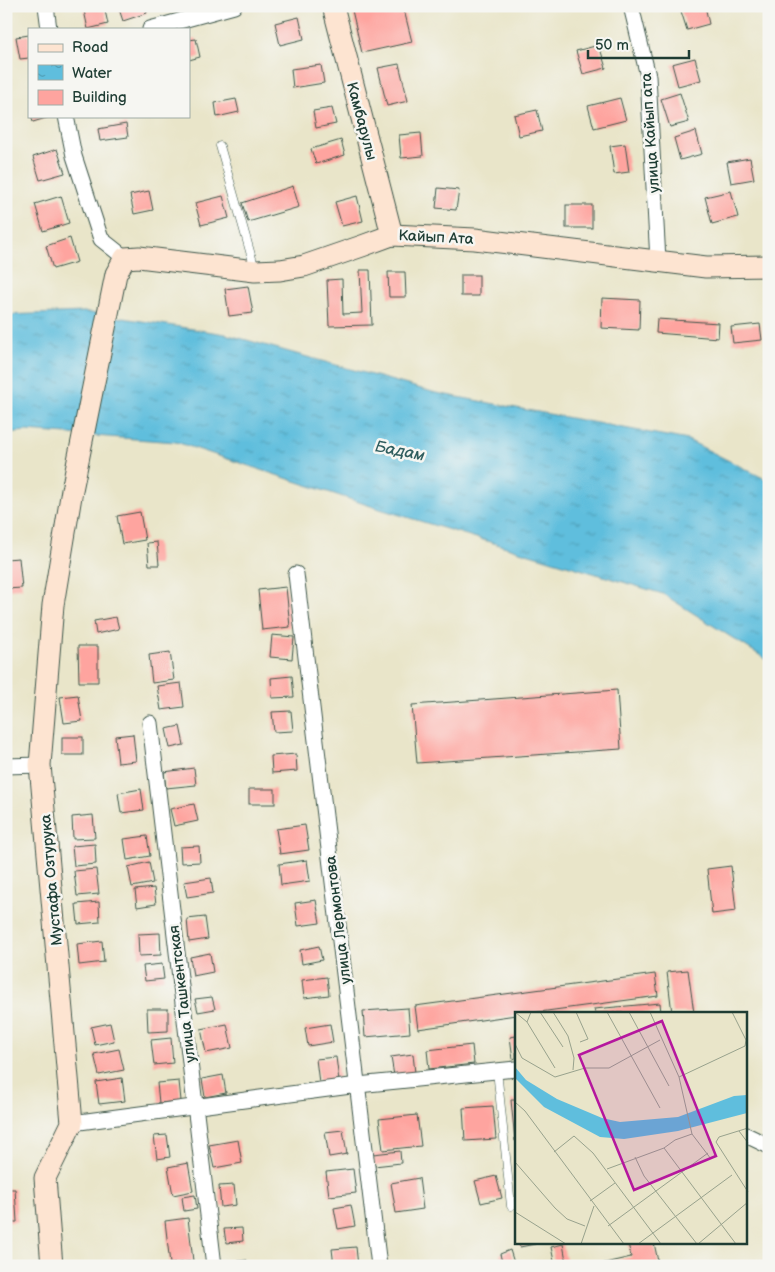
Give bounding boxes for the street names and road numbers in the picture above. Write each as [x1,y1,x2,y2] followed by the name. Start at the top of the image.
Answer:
[637,72,664,194] street label: улица Кайып ата
[342,80,381,162] street label: Камбарулы
[398,226,474,249] street label: Кайып Ата
[36,813,67,946] street label: Мустафа Озтурука
[321,854,356,985] street label: улица Лермонтова
[165,924,200,1064] street label: улица Ташкентская

